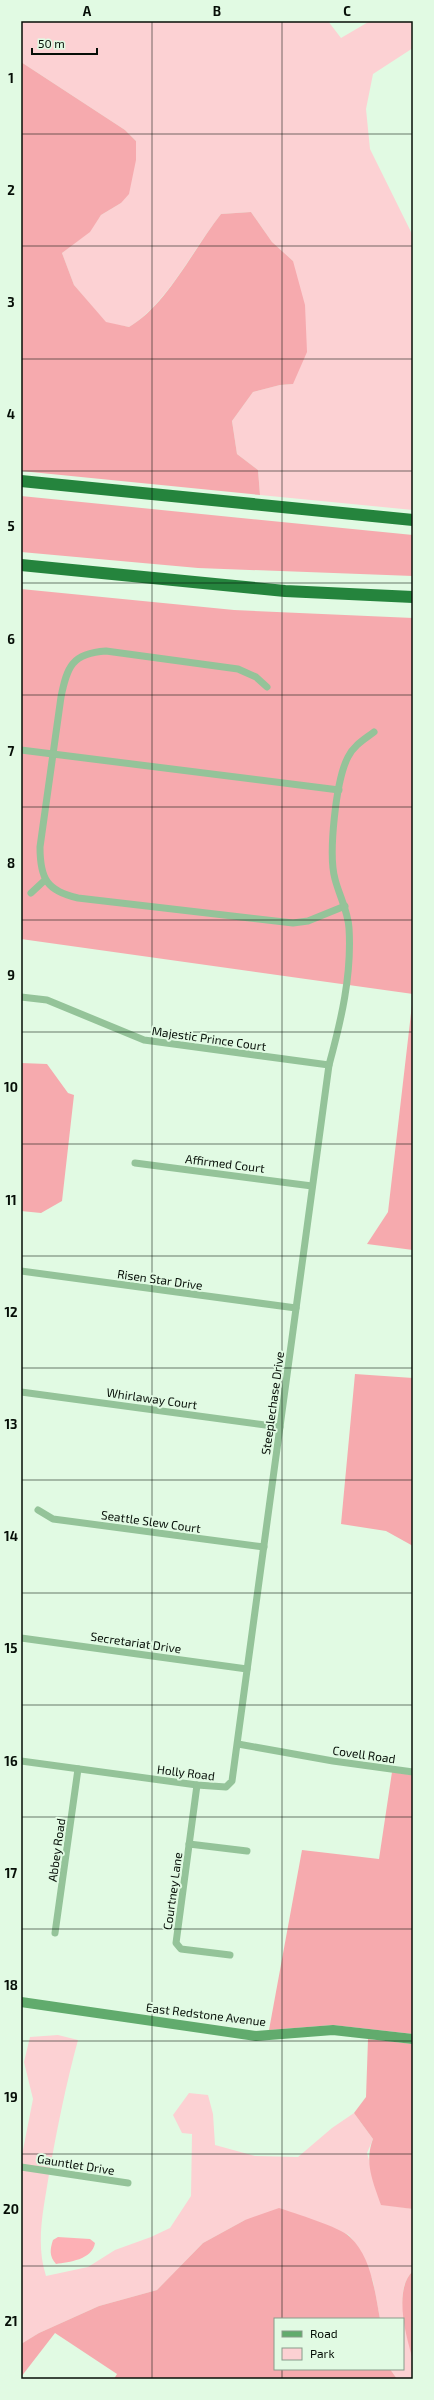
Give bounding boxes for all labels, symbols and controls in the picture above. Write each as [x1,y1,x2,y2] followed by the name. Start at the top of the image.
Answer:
[83,3,92,19] text: A
[213,3,221,19] text: B
[343,3,351,19] text: C
[32,30,97,56] scale bar
[38,36,65,50] text: 50 m
[8,70,14,86] text: 1
[7,182,15,198] text: 2
[7,294,15,310] text: 3
[7,406,15,422] text: 4
[7,518,15,534] text: 5
[7,631,15,647] text: 6
[8,743,15,759] text: 7
[7,855,15,871] text: 8
[7,967,15,983] text: 9
[151,1023,268,1054] street label: Majestic Prince Court
[4,1079,18,1095] text: 10
[185,1151,266,1175] street label: Affirmed Court
[5,1192,17,1208] text: 11
[116,1266,204,1292] street label: Risen Star Drive
[4,1304,18,1320] text: 12
[258,1350,286,1456] street label: Steeplechase Drive
[106,1385,199,1411] street label: Whirlaway Court
[5,1416,18,1432] text: 13
[100,1507,202,1535] street label: Seattle Slew Court
[4,1528,18,1544] text: 14
[90,1629,182,1655] street label: Secretariat Drive
[5,1640,17,1656] text: 15
[332,1743,396,1765] street label: Covell Road
[4,1753,18,1769] text: 16
[156,1762,216,1782] street label: Holly Road
[45,1817,67,1883] street label: Abbey Road
[160,1851,184,1931] street label: Courtney Lane
[5,1865,17,1881] text: 17
[4,1977,18,1993] text: 18
[145,2000,267,2028] street label: East Redstone Avenue
[4,2089,18,2105] text: 19
[36,2151,116,2177] street label: Gauntlet Drive
[3,2201,19,2217] text: 20
[4,2313,18,2329] text: 21
[274,2318,404,2370] legend
[310,2326,338,2340] text: Road
[310,2346,335,2360] text: Park

